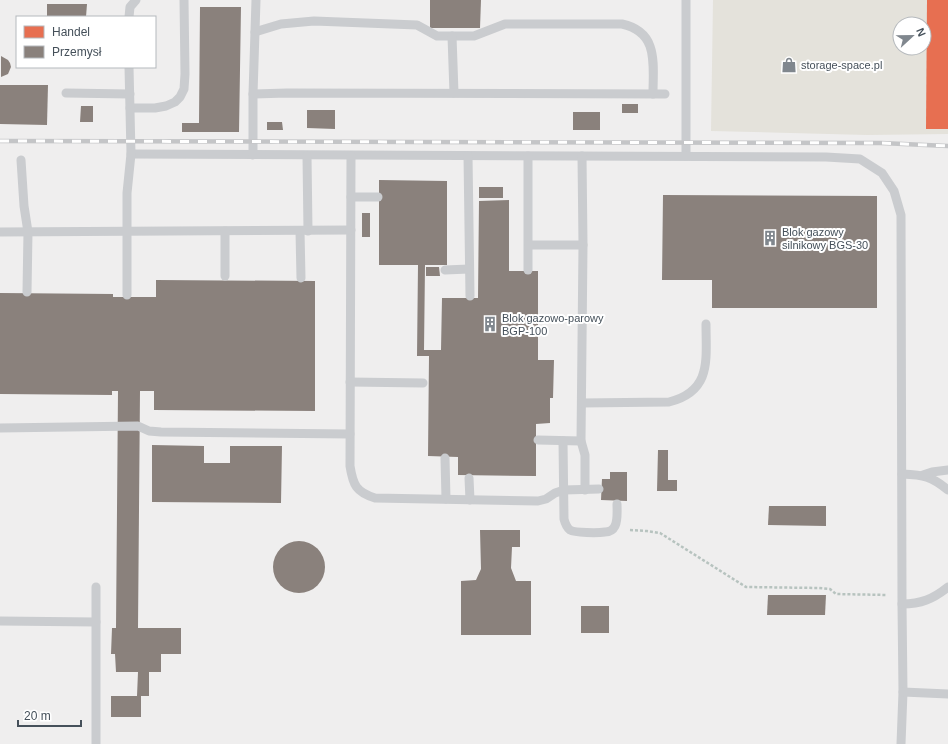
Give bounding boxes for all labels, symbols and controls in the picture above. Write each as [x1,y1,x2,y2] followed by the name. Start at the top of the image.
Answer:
[16,16,156,68] legend
[892,16,932,56] north arrow
[52,25,90,39] text: Handel
[914,26,928,38] text: N
[52,45,102,59] text: Przemysł
[780,56,798,74] shop icon: storage-space.pl
[801,59,882,71] place label: storage-space.pl
[782,226,868,251] place label: Blok gazowy silnikowy BGS-30
[761,229,779,247] building icon: Blok gazowy silnikowy BGS-30
[502,312,604,337] place label: Blok gazowo-parowy BGP-100
[481,315,499,333] building icon: Blok gazowo-parowy BGP-100
[18,702,81,728] scale bar
[24,709,51,723] text: 20 m

